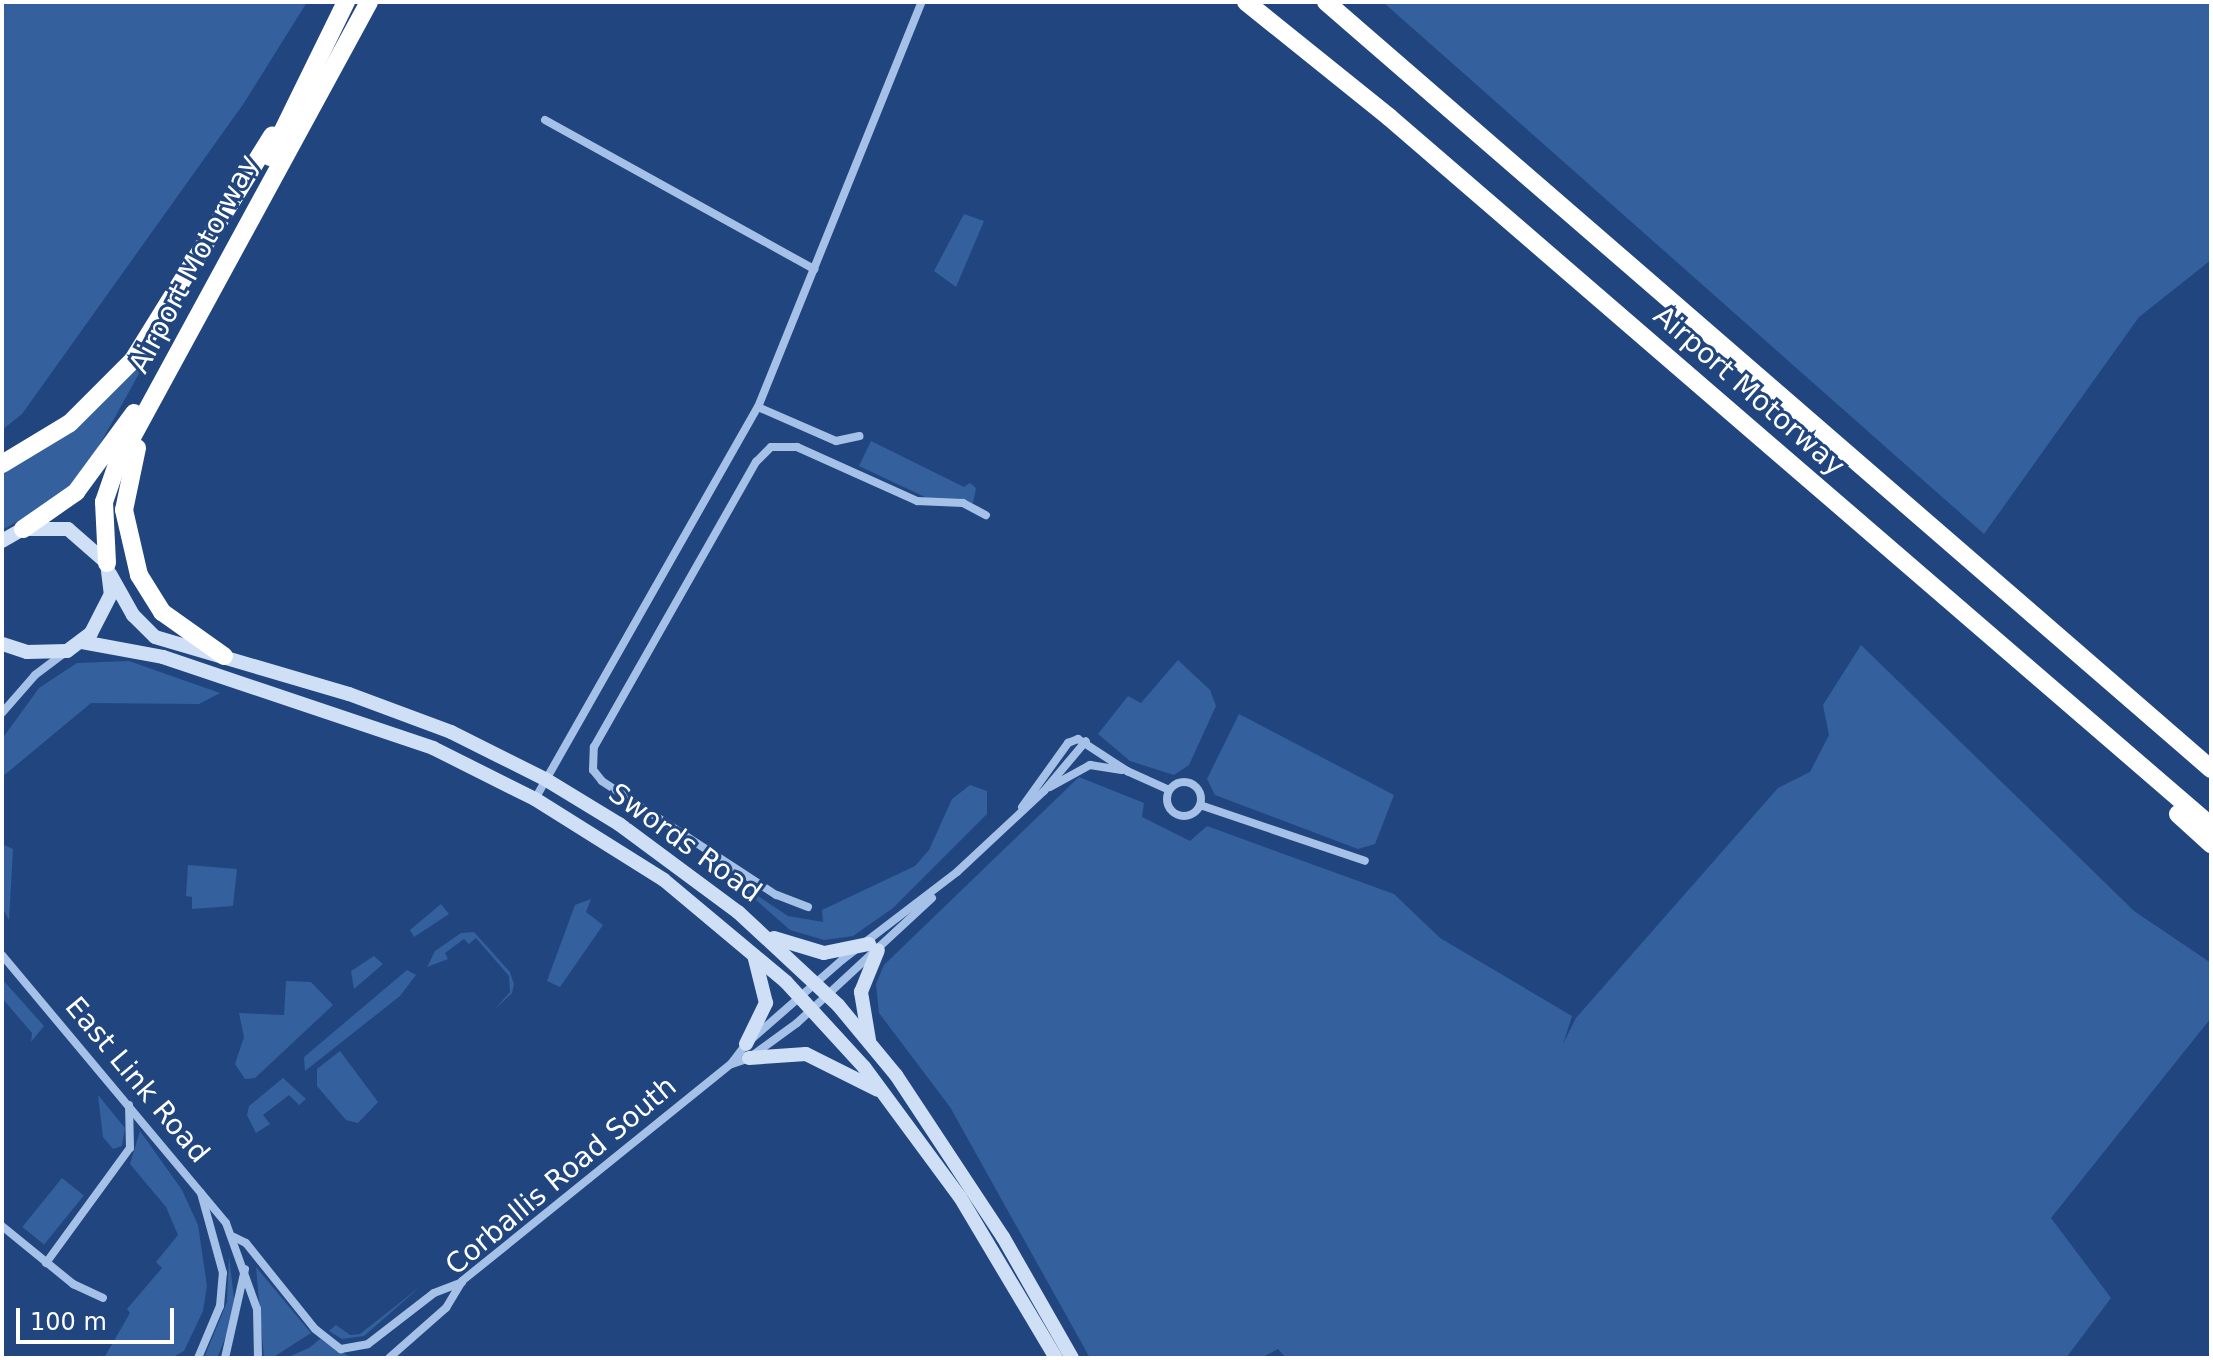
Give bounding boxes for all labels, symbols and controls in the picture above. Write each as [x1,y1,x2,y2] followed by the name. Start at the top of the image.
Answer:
[122,149,266,379] street label: Airport Motorway
[1647,299,1851,483] street label: Airport Motorway
[602,776,768,910] street label: Swords Road
[58,990,216,1170] street label: East Link Road
[439,1070,683,1282] street label: Corballis Road South
[20,1292,178,1342] scale bar
[30,1308,107,1336] text: 100 m

